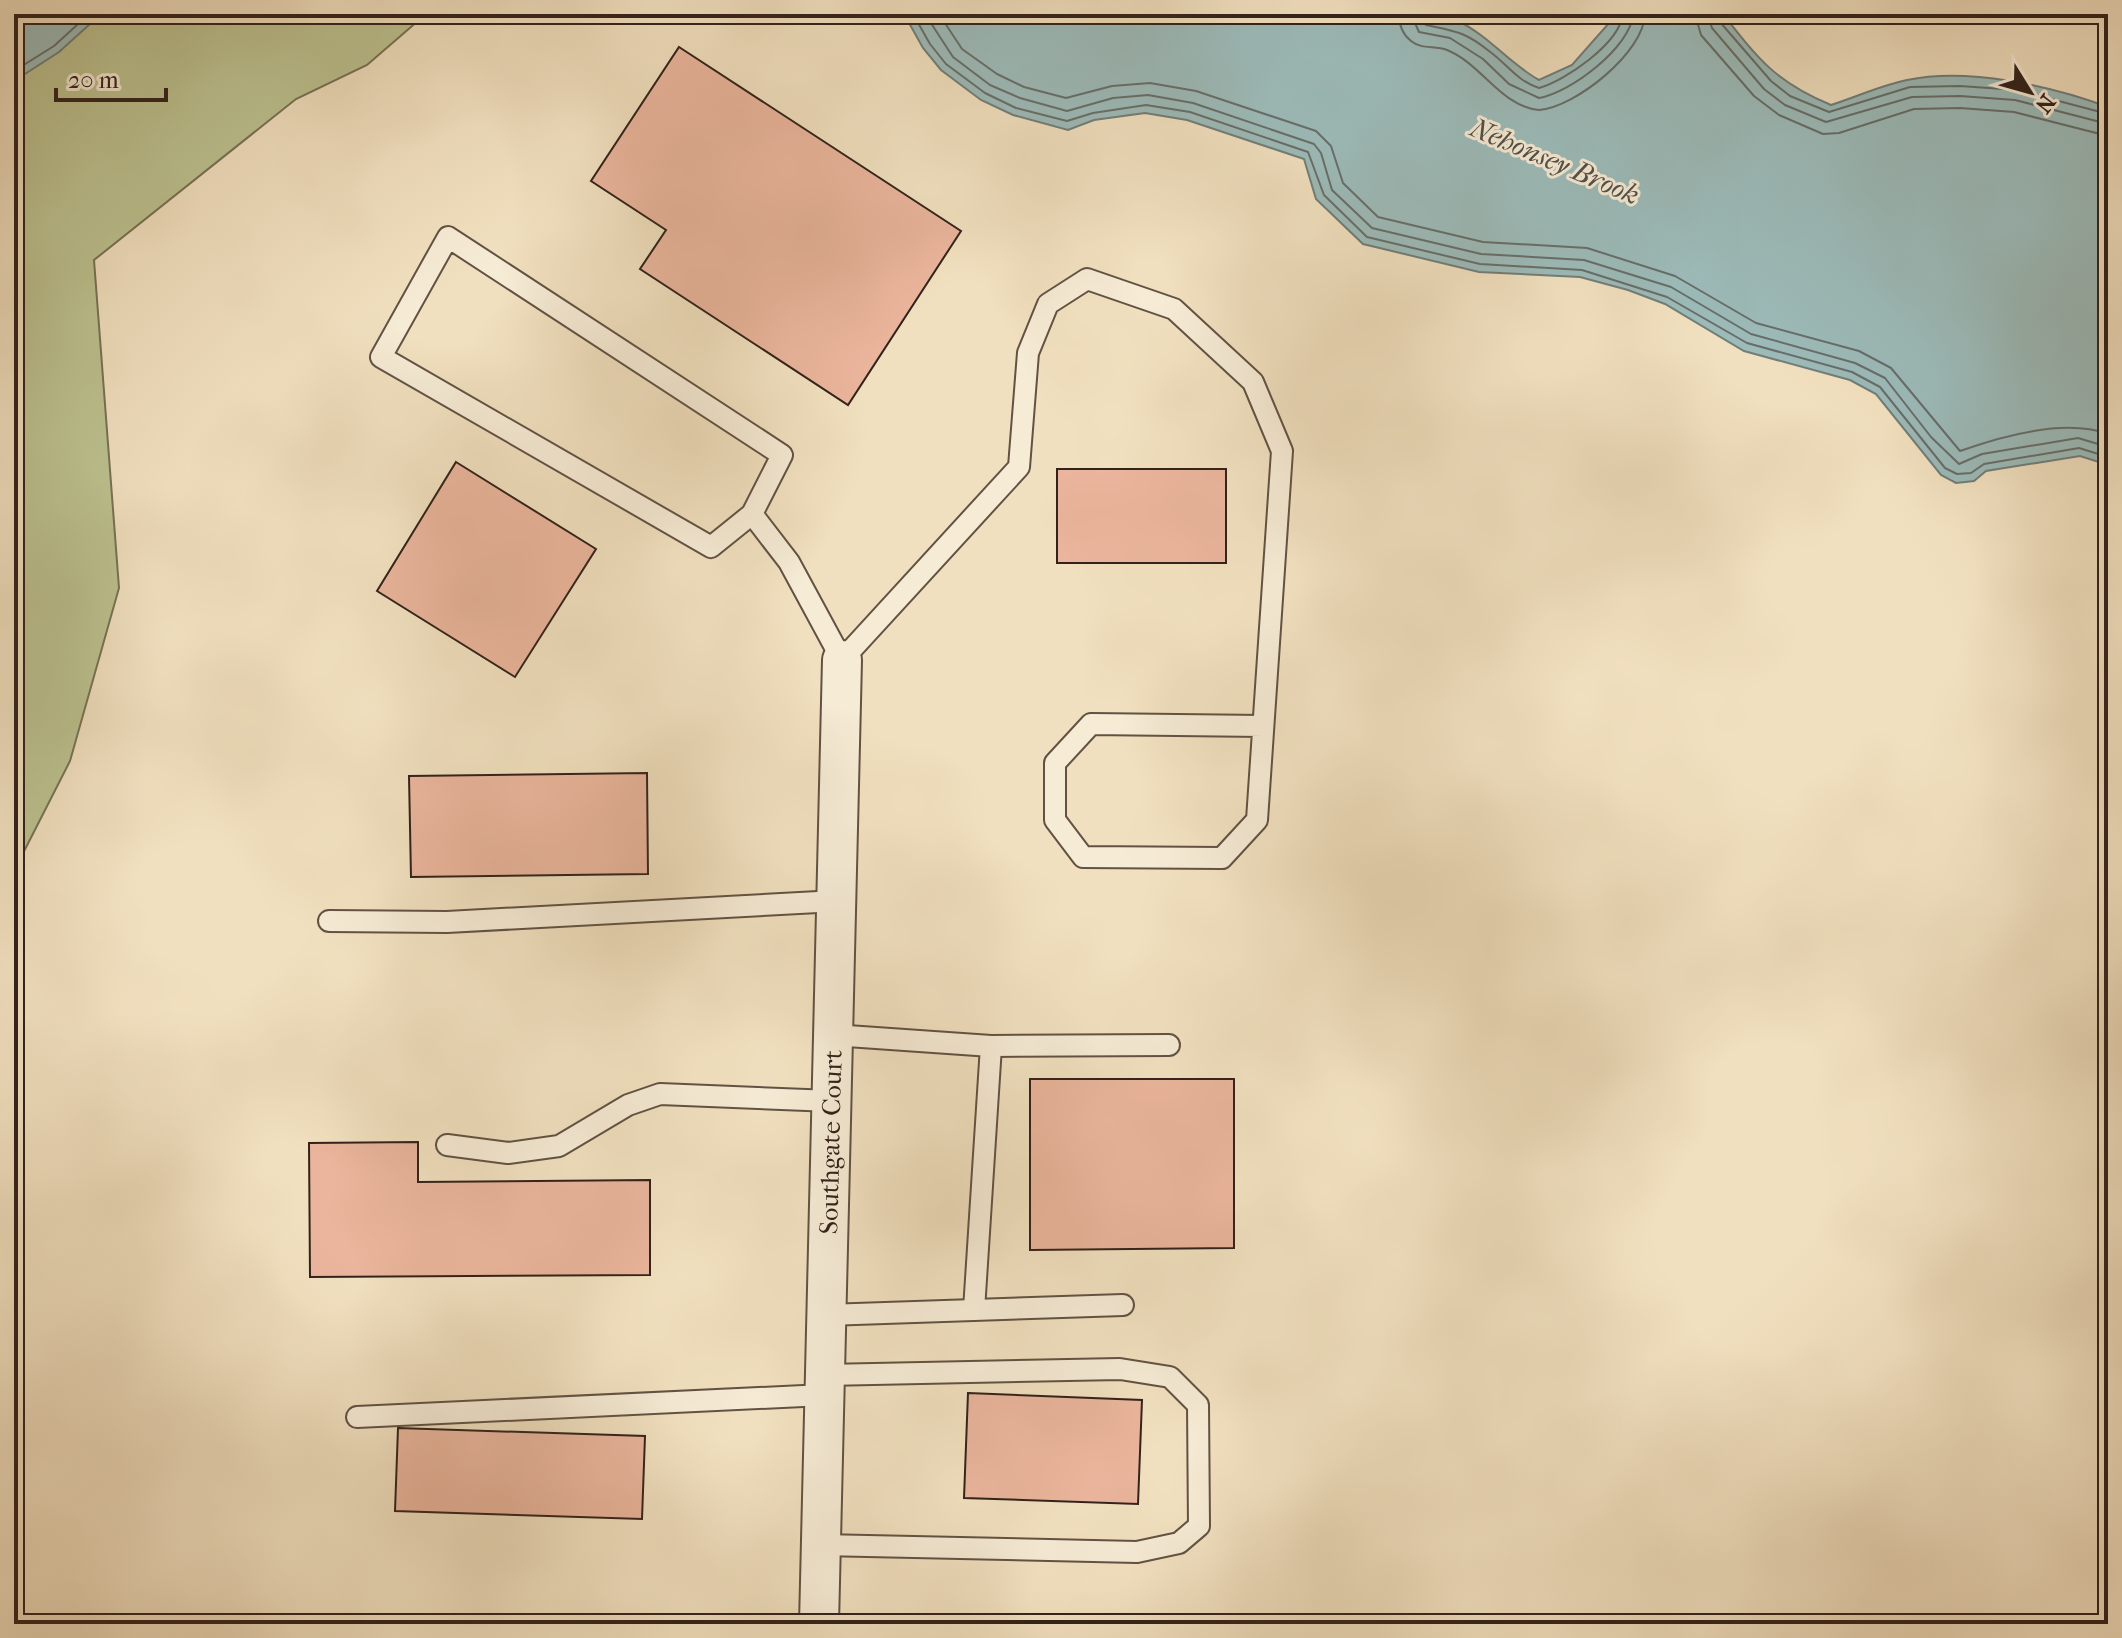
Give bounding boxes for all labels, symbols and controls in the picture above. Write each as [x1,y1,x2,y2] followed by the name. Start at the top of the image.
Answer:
[56,52,166,102] scale bar
[1990,52,2070,132] north arrow
[68,66,119,94] text: 20 m
[2030,89,2061,118] text: N
[1465,110,1644,211] water label: Nehonsey Brook
[813,1049,848,1235] street label: Southgate Court

